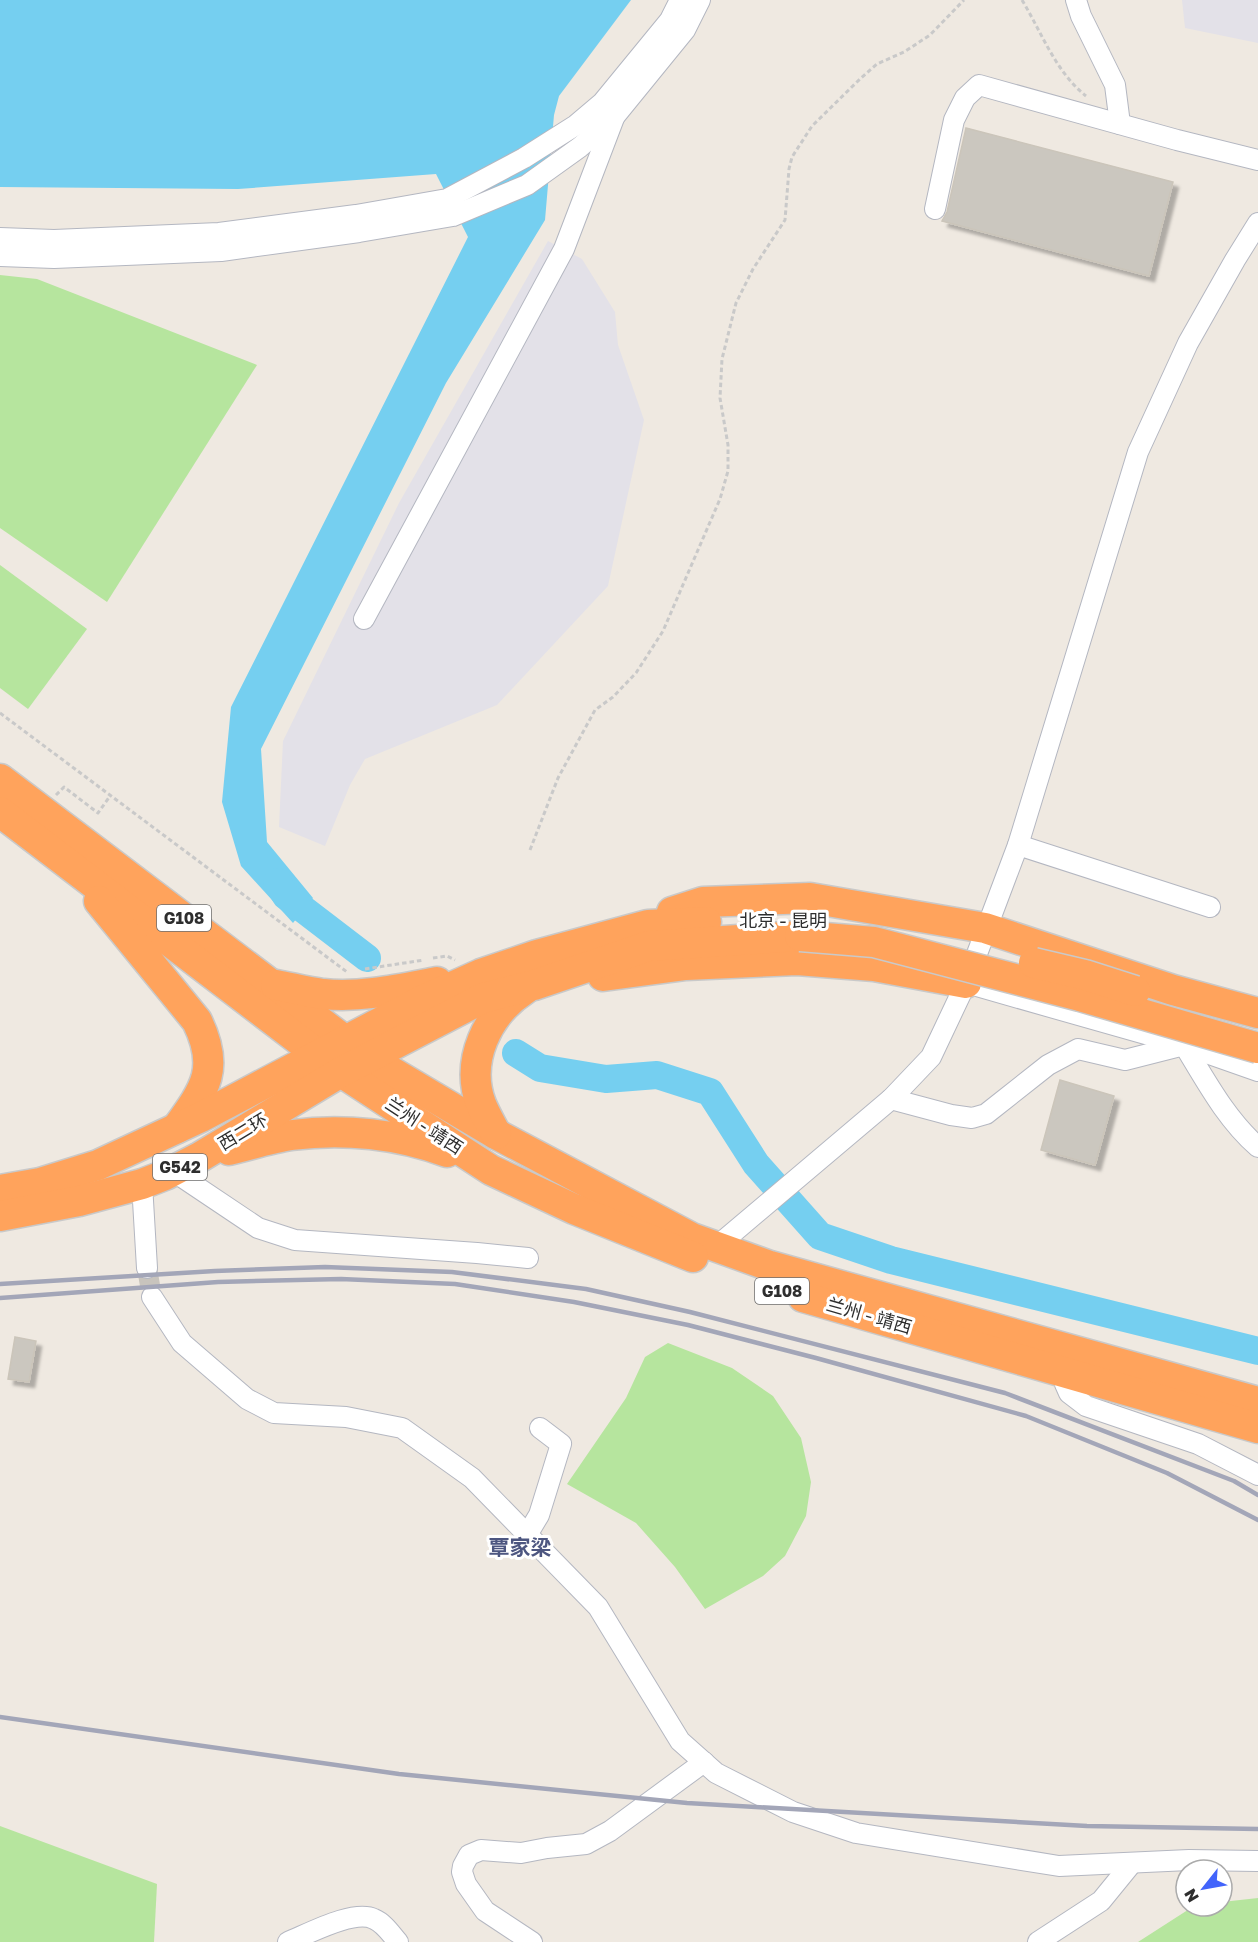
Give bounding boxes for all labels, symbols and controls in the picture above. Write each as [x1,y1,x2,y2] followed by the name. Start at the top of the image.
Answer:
[157,905,211,931] road number: G108
[739,909,827,931] street label: 北京 - 昆明
[382,1092,467,1158] street label: 兰州 - 靖西
[214,1108,271,1154] street label: 西二环
[153,1154,207,1180] road number: G542
[755,1278,809,1304] road number: G108
[824,1292,915,1338] street label: 兰州 - 靖西
[489,1534,552,1560] district label: 覃家梁
[1174,1858,1234,1918] north arrow
[1179,1885,1203,1906] text: N

